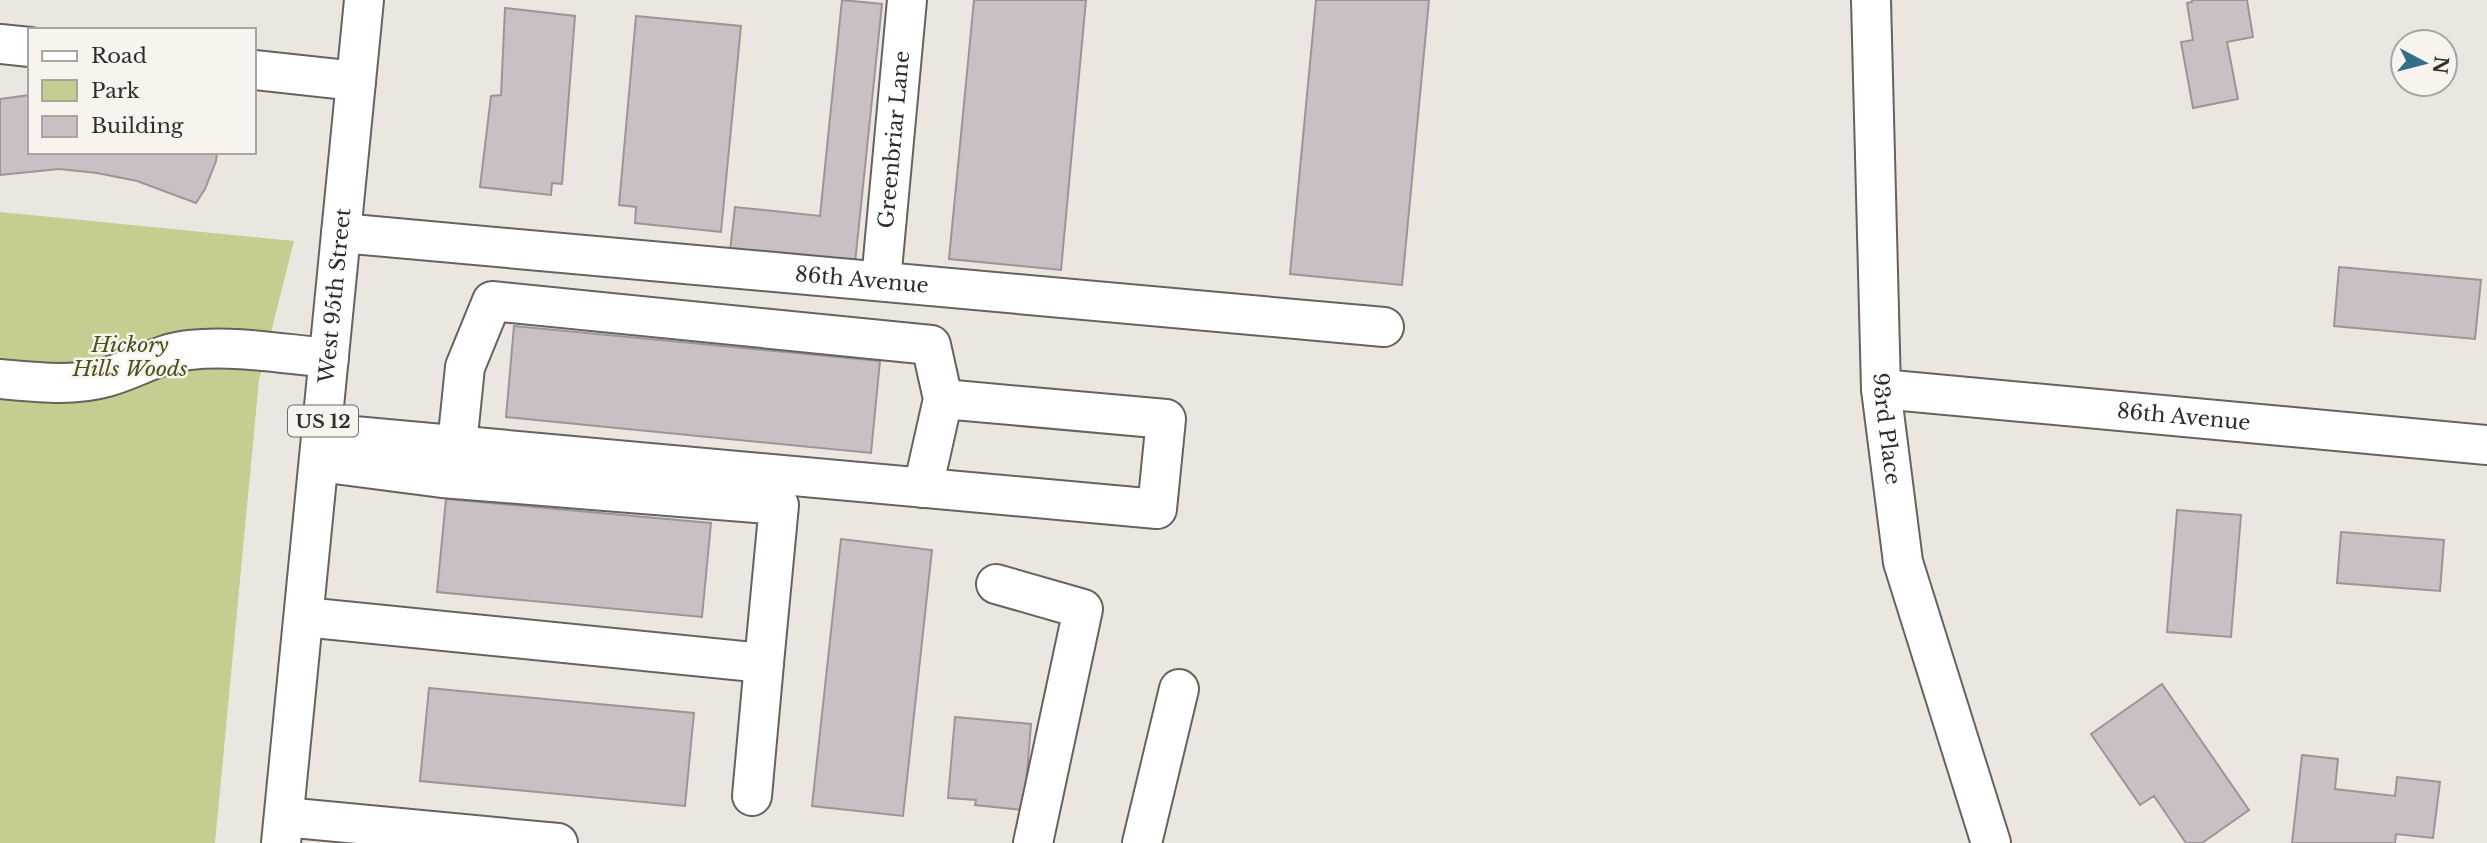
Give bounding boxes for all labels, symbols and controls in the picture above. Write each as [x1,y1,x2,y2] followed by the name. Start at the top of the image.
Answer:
[28,28,256,154] legend
[2389,28,2459,98] north arrow
[91,43,147,69] text: Road
[873,50,915,230] street label: Greenbriar Lane
[2428,55,2453,75] text: N
[91,78,140,104] text: Park
[91,113,184,139] text: Building
[313,207,356,385] street label: West 95th Street
[794,261,930,299] street label: 86th Avenue
[72,332,187,382] park label: Hickory Hills Woods
[1868,372,1906,486] street label: 93rd Place
[2116,398,2252,436] street label: 86th Avenue
[288,406,358,436] road number: US 12

